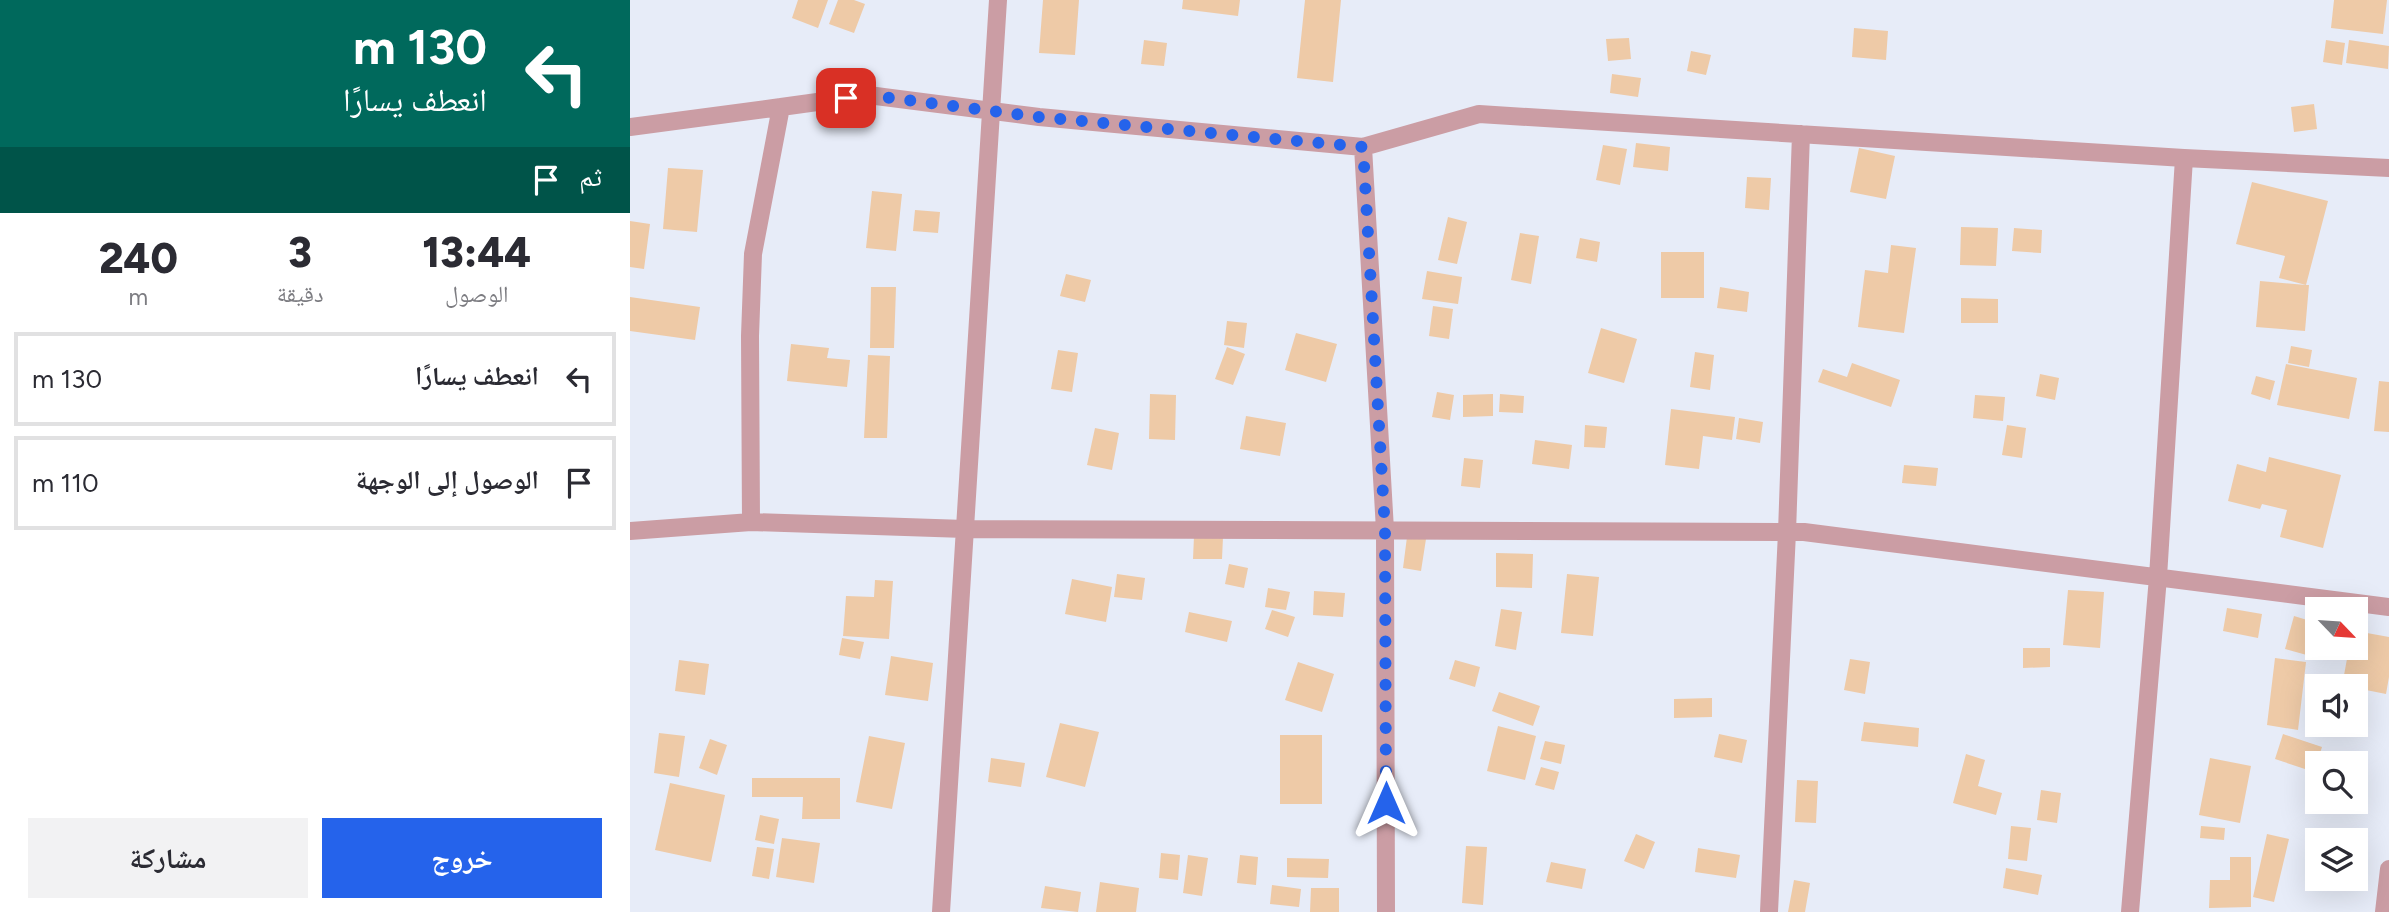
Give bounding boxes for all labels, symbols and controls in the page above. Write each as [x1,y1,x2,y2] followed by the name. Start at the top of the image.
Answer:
[353,17,487,76] text: 130 m
[511,28,602,119] icon: left
[816,68,876,128] pin
[827,79,865,117] icon: arrive
[343,81,487,119] text: انعطف يسارًا
[527,161,565,199] icon: arrive
[579,161,602,193] text: ثم
[288,227,312,278] text: 3
[422,227,531,278] text: 13:44
[99,233,178,284] text: 240
[277,280,323,308] text: دقيقة
[445,280,509,308] text: الوصول
[129,283,148,311] text: m
[415,360,539,392] text: انعطف يسارًا
[560,360,598,398] icon: left
[32,363,102,395] text: 130 m
[356,464,539,496] text: الوصول إلى الوجهة
[560,464,598,502] icon: arrive
[32,467,99,499] text: 110 m
[2305,597,2368,660] north arrow
[2305,597,2368,891] map controls
[2305,674,2368,737] button: sound
[2305,751,2368,814] button: search
[1349,766,1423,840] position arrow
[28,818,308,898] button: مشاركة
[322,818,602,898] button: خروج
[2305,828,2368,891] button: layers

